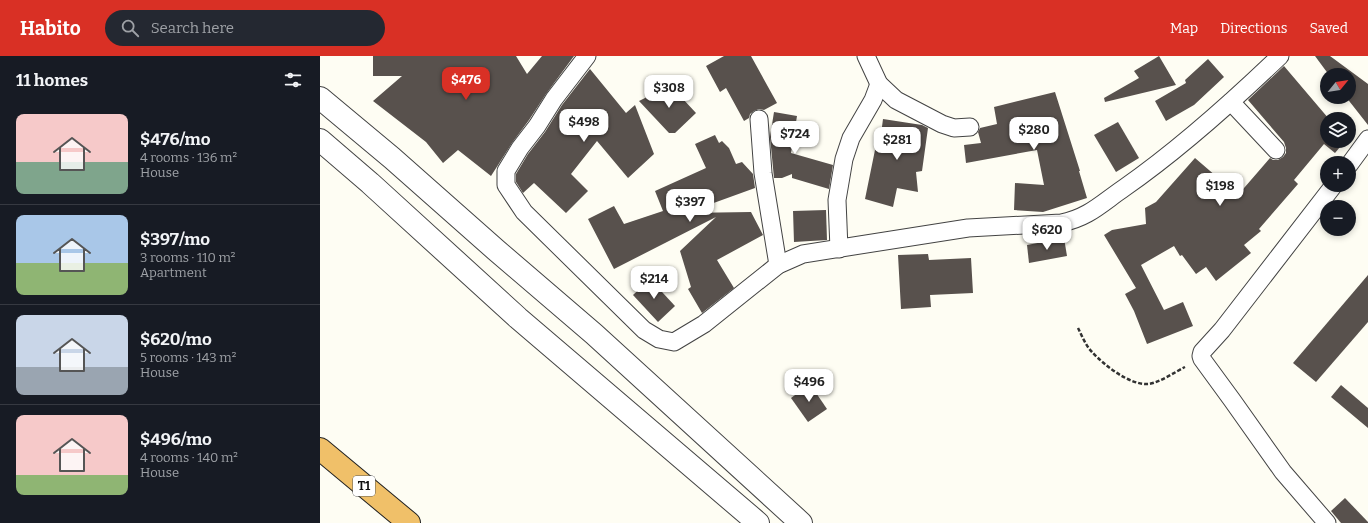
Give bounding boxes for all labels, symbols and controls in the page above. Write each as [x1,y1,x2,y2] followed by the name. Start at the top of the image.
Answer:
[105,10,385,46] search box
[20,17,81,40] text: Habito
[119,17,141,39] icon: search
[151,19,234,37] text: Search here
[1170,20,1198,37] text: Map
[1220,20,1288,37] text: Directions
[1310,20,1348,37] text: Saved
[442,67,490,101] pin: $476
[1320,68,1356,104] north arrow
[1320,68,1356,236] map controls
[282,69,304,91] icon: filters
[16,70,88,91] text: 11 homes
[451,72,481,87] text: $476
[645,75,693,109] pin: $308
[653,80,685,95] text: $308
[560,109,608,143] pin: $498
[1320,112,1356,148] button: layers
[568,114,600,129] text: $498
[1010,117,1058,151] pin: $280
[771,121,819,155] pin: $724
[1018,122,1050,137] text: $280
[780,126,810,141] text: $724
[873,127,921,161] pin: $281
[140,129,211,150] text: $476/mo
[48,130,96,178] icon: home
[883,132,911,147] text: $281
[140,150,237,165] text: 4 rooms · 136 m²
[1320,156,1356,192] button: +
[140,165,179,180] text: House
[1196,173,1244,207] pin: $198
[1206,178,1234,193] text: $198
[666,189,714,223] pin: $397
[675,194,705,209] text: $397
[1320,200,1356,236] button: −
[1023,217,1071,251] pin: $620
[1031,222,1063,237] text: $620
[140,229,210,250] text: $397/mo
[48,231,96,279] icon: home
[140,250,235,265] text: 3 rooms · 110 m²
[140,265,207,280] text: Apartment
[630,266,678,300] pin: $214
[640,271,668,286] text: $214
[140,329,212,350] text: $620/mo
[48,331,96,379] icon: home
[140,350,236,365] text: 5 rooms · 143 m²
[140,365,179,380] text: House
[785,369,833,403] pin: $496
[793,374,825,389] text: $496
[140,429,212,450] text: $496/mo
[48,431,96,479] icon: home
[140,450,238,465] text: 4 rooms · 140 m²
[140,465,179,480] text: House
[353,476,375,496] road number: T1

